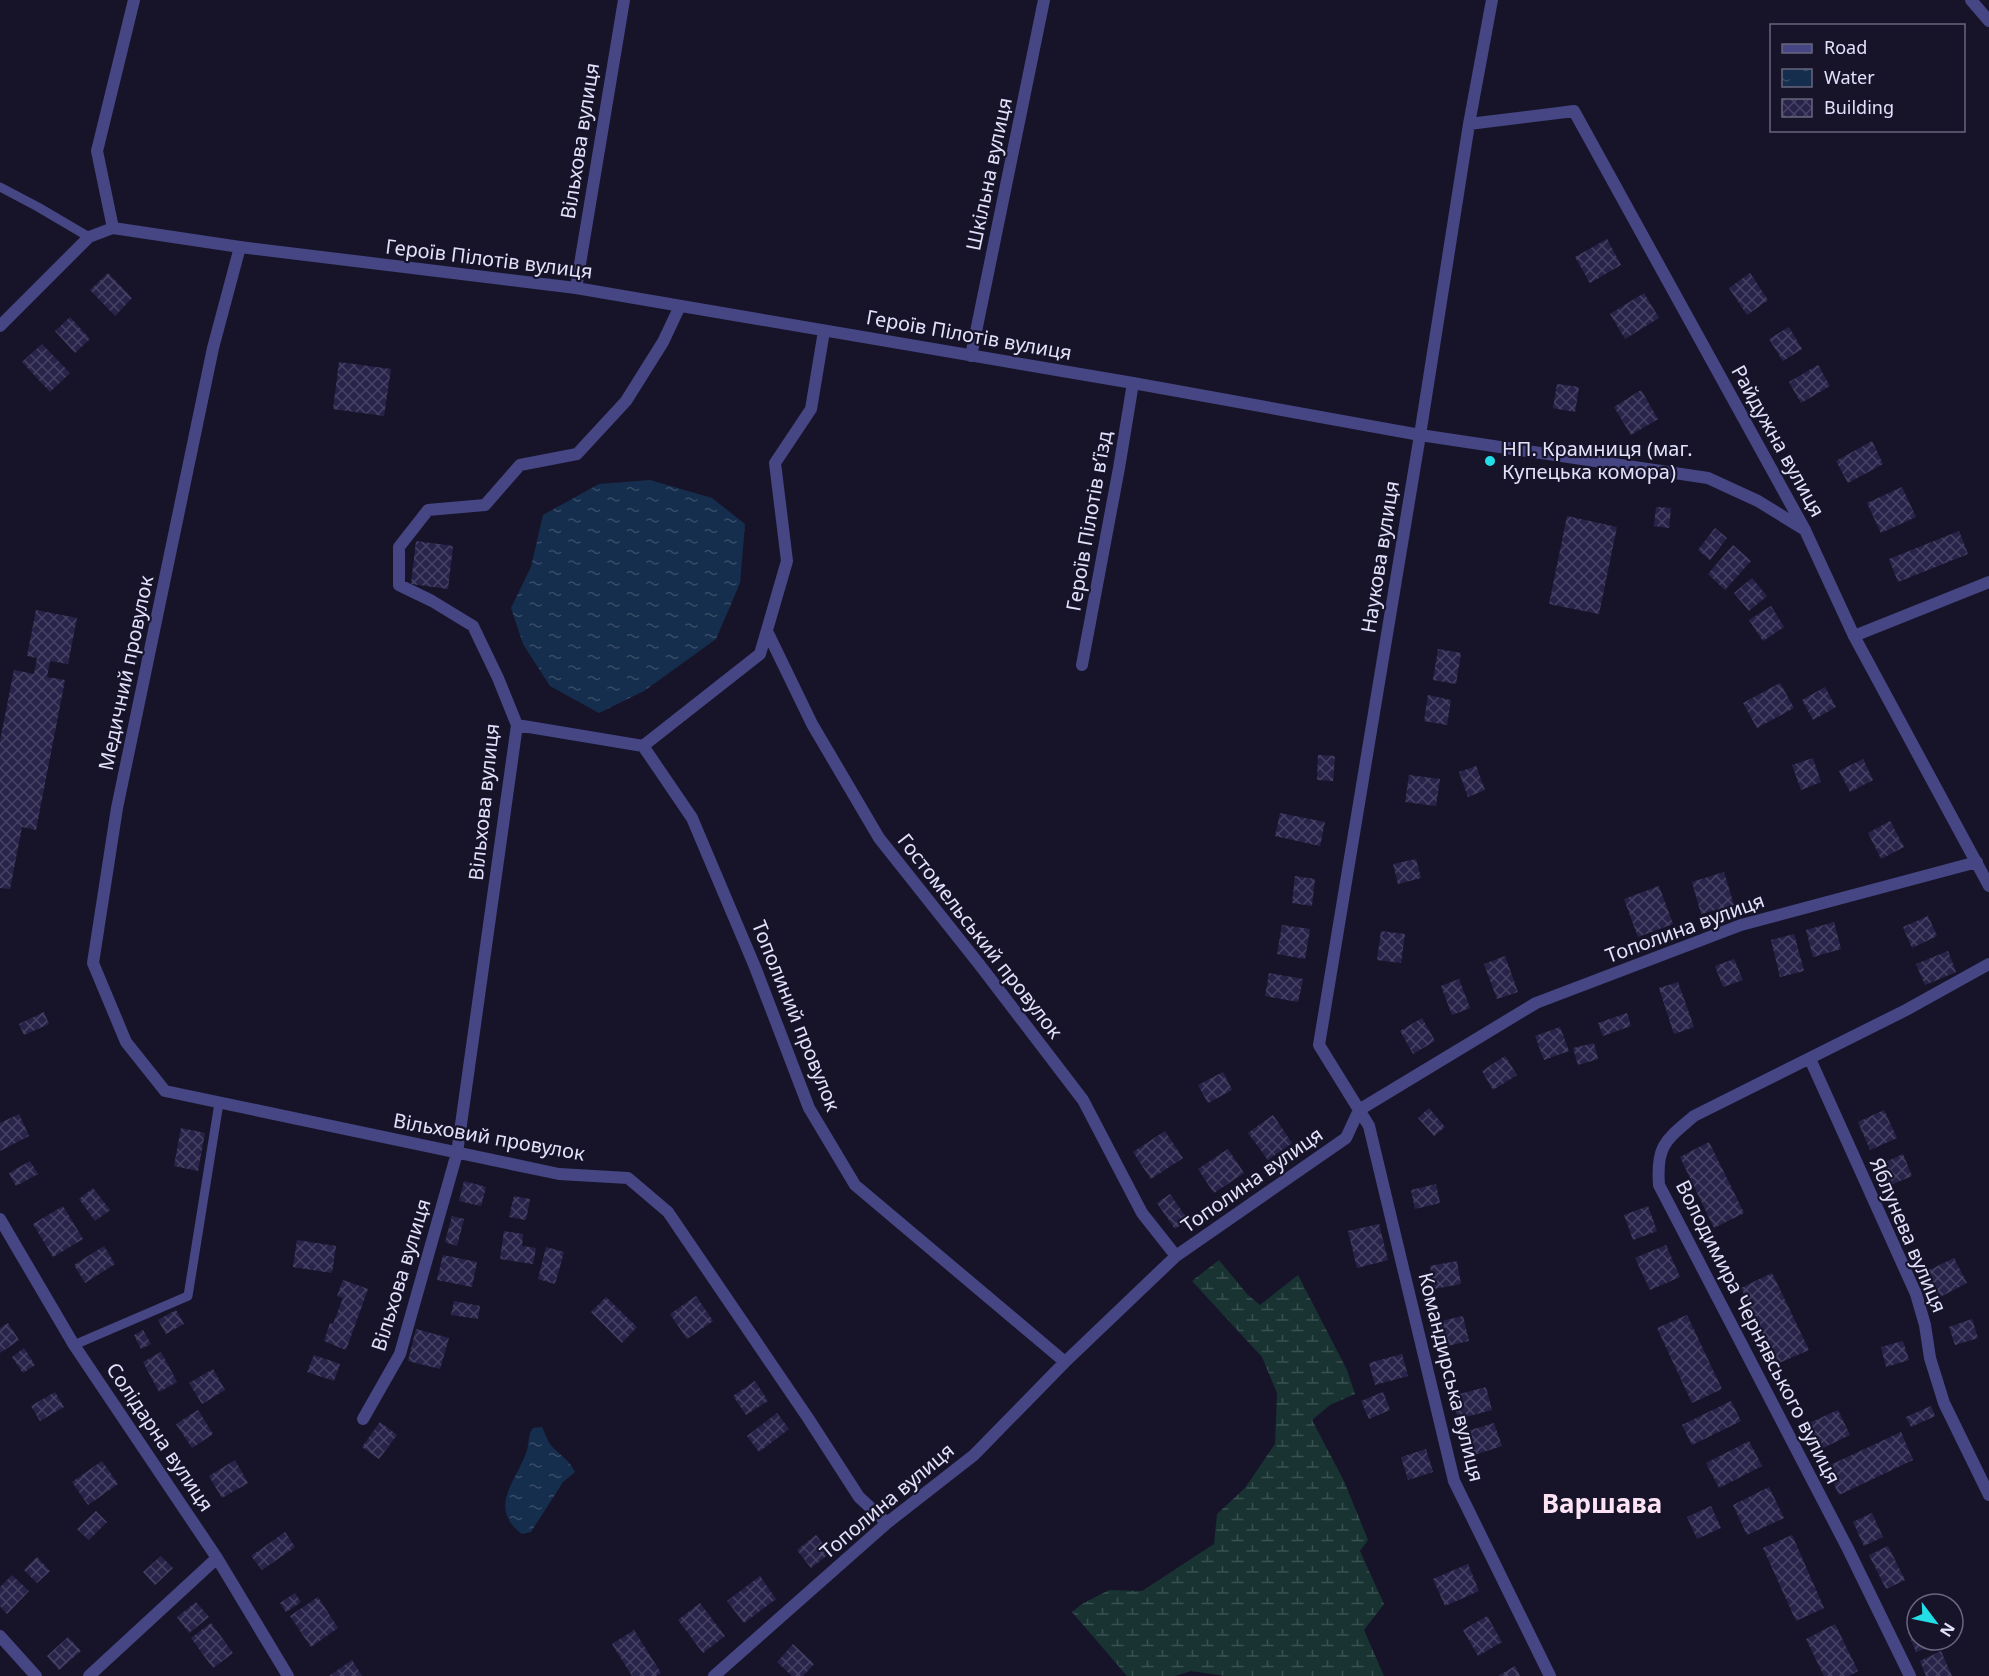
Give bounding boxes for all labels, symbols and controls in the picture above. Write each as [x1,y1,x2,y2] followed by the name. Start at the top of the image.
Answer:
[1770,24,1965,132] legend
[1824,35,1867,59] text: Road
[554,61,605,221] street label: Вільхова вулиця
[1824,65,1875,89] text: Water
[959,95,1018,253] street label: Шкільна вулиця
[1824,95,1894,119] text: Building
[384,232,594,285] street label: Героїв Пілотів вулиця
[864,303,1074,366] street label: Героїв Пілотів вулиця
[1726,360,1831,521] street label: Райдужна вулиця
[1059,429,1118,613] street label: Героїв Пілотів в’їзд
[1502,435,1693,485] place label: НП. Крамниця (маг. Купецька комора)
[1483,454,1497,468] marker: НП. Крамниця (маг. Купецька комора)
[1354,479,1405,635] street label: Наукова вулиця
[92,573,159,773] street label: Медичний провулок
[462,722,505,882] street label: Вільхова вулиця
[892,828,1069,1044] street label: Гостомельський провулок
[1602,886,1768,969] street label: Тополина вулиця
[746,916,847,1115] street label: Тополиний провулок
[391,1106,587,1167] street label: Вільховий провулок
[1176,1121,1328,1239] street label: Тополина вулиця
[1864,1153,1953,1316] street label: Яблунева вулиця
[1670,1175,1847,1488] street label: Володимира Чернявського вулиця
[365,1195,437,1354] street label: Вільхова вулиця
[1412,1269,1491,1484] street label: Командирська вулиця
[101,1357,220,1516] street label: Солідарна вулиця
[814,1437,959,1565] street label: Тополина вулиця
[1542,1485,1662,1521] district label: Варшава
[1905,1592,1965,1652] north arrow
[1935,1619,1960,1641] text: N

